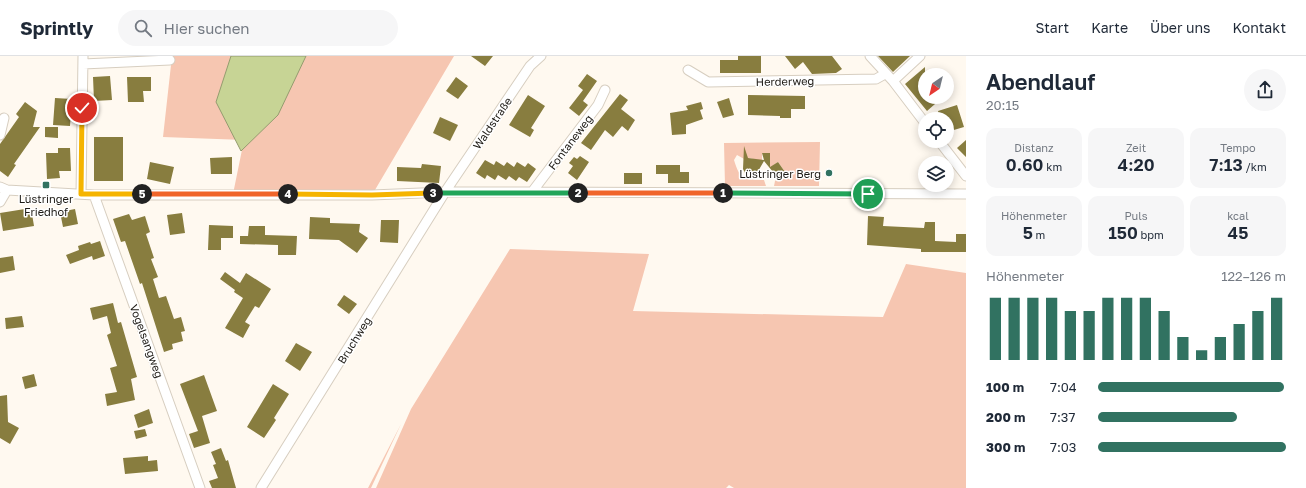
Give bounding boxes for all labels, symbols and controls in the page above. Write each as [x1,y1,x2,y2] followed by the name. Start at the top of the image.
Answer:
[118,10,398,46] search box
[20,16,94,39] text: Sprintly
[132,17,154,39] icon: search
[164,19,250,37] text: Hier suchen
[1036,19,1069,36] text: Start
[1091,19,1128,36] text: Karte
[1150,19,1210,36] text: Über uns
[1232,19,1286,36] text: Kontakt
[918,68,954,104] north arrow
[918,68,954,192] map controls
[986,68,1095,95] text: Abendlauf
[1244,69,1286,111] button: share
[756,74,814,88] street label: Herderweg
[65,91,99,125] pin
[470,95,514,151] street label: Waldstraße
[71,97,93,119] icon: check
[986,97,1019,113] text: 20:15
[545,112,595,172] street label: Fontaneweg
[918,112,954,148] button: locate
[1014,141,1054,154] text: Distanz
[1126,141,1146,154] text: Zeit
[1220,141,1256,154] text: Tempo
[1006,154,1043,175] text: 0.60
[1118,154,1155,175] text: 4:20
[1209,154,1243,175] text: 7:13
[918,156,954,192] button: layers
[1043,160,1062,173] text: km
[1243,160,1267,173] text: /km
[739,167,821,180] place label: Lüstringer Berg
[824,168,834,178] marker: Lüstringer Berg
[851,177,885,211] pin
[41,180,51,190] marker: Lüstringer Friedhof
[423,183,443,203] pin: 3
[568,183,588,203] pin: 2
[713,183,733,203] pin: 1
[857,183,879,205] icon: arrive
[132,184,152,204] pin: 5
[278,184,298,204] pin: 4
[430,186,436,199] text: 3
[575,186,581,199] text: 2
[720,186,726,199] text: 1
[139,187,145,200] text: 5
[285,187,291,200] text: 4
[19,192,74,218] place label: Lüstringer Friedhof
[1001,209,1067,222] text: Höhenmeter
[1124,209,1148,222] text: Puls
[1227,209,1249,222] text: kcal
[1023,222,1033,243] text: 5
[1108,222,1138,243] text: 150
[1228,222,1248,243] text: 45
[1033,228,1045,241] text: m
[1138,228,1164,241] text: bpm
[986,268,1064,284] text: Höhenmeter
[1221,268,1286,284] text: 122–126 m
[128,302,166,380] street label: Vogelsangweg
[334,314,374,366] street label: Bruchweg
[986,379,1024,395] text: 100 m
[1050,379,1077,395] text: 7:04
[986,409,1025,425] text: 200 m
[1050,409,1075,425] text: 7:37
[986,439,1025,455] text: 300 m
[1050,439,1076,455] text: 7:03

